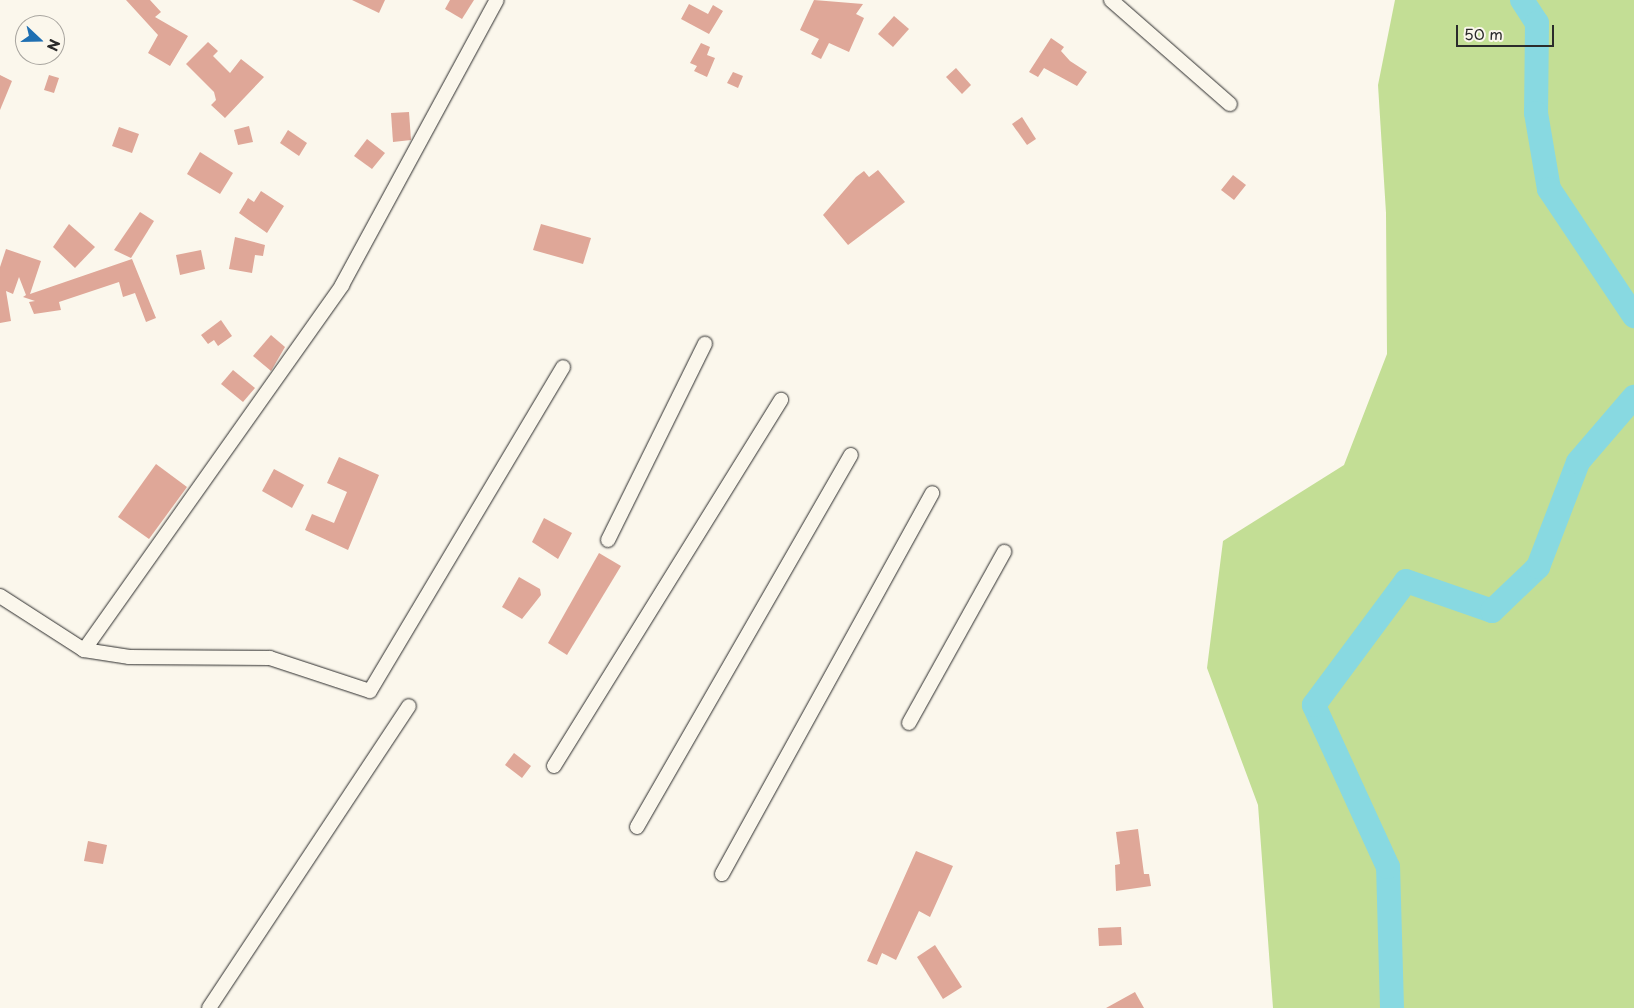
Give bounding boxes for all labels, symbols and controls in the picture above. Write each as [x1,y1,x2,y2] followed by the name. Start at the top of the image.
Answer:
[15,15,65,65] north arrow
[1459,15,1556,47] scale bar
[1464,22,1503,45] text: 50 m
[42,36,65,54] text: N

